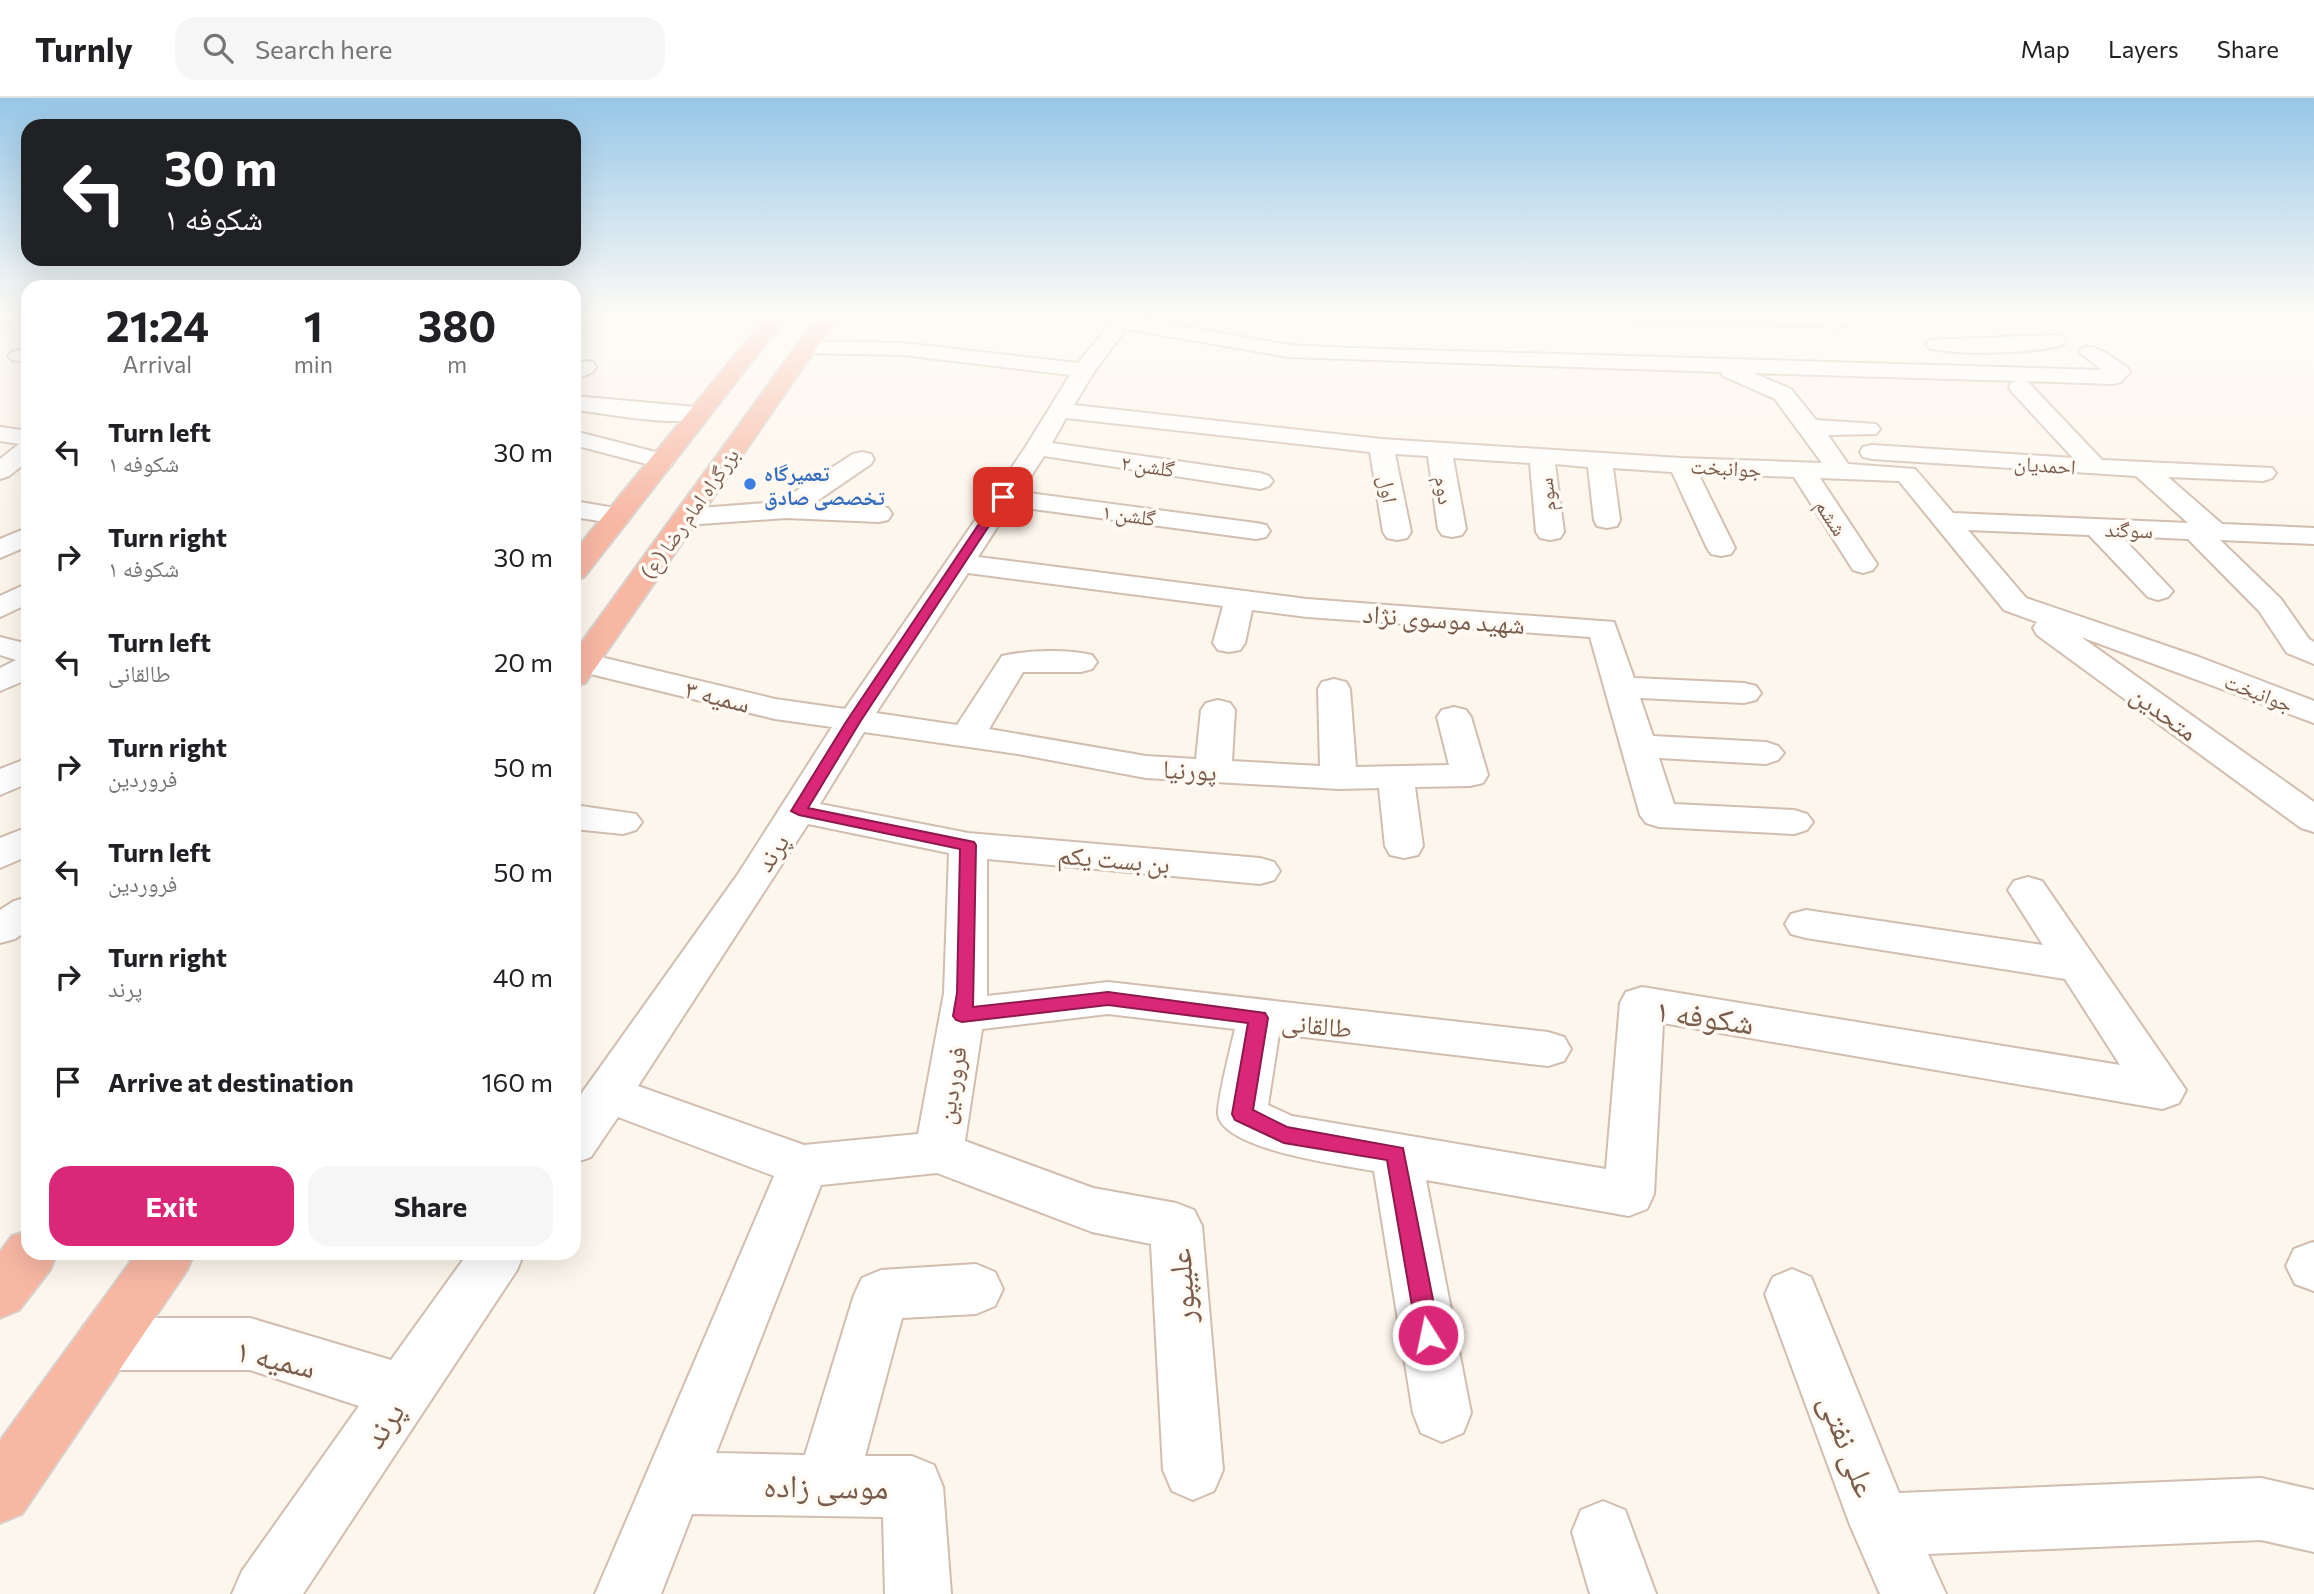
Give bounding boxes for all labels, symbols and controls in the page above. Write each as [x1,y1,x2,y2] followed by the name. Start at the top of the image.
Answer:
[175,17,665,80] search box
[35,28,133,69] text: Turnly
[199,29,237,67] icon: search
[255,33,392,64] text: Search here
[2021,34,2070,63] text: Map
[2108,34,2179,63] text: Layers
[2217,34,2279,63] text: Share
[164,136,277,196] text: 30 m
[49,147,140,238] icon: left
[164,197,263,237] text: شکوفه ۱
[106,299,209,351] text: 21:24
[304,299,323,351] text: 1
[418,299,496,351] text: 380
[123,350,192,378] text: Arrival
[294,350,333,378] text: min
[447,350,467,378] text: m
[108,416,211,447] text: Turn left
[49,433,87,471] icon: left
[494,436,553,467] text: 30 m
[635,443,746,585] street label: بزرگراه امام رضا (ع)
[108,449,179,477] text: شکوفه ۱
[1119,449,1177,483] street label: گلشن ۲
[2013,449,2077,480] street label: احمدیان
[1690,453,1762,482] street label: جوانبخت
[764,460,885,511] place label: تعمیرگاه تخصصی صادق
[973,467,1033,527] pin
[1373,473,1404,505] street label: اول
[1427,474,1460,507] street label: دوم
[742,476,758,492] marker: تعمیرگاه تخصصی صادق
[1532,476,1563,513] street label: سوم
[984,478,1022,516] icon: arrive
[1808,494,1853,542] street label: ششم
[1100,498,1158,532] street label: گلشن ۱
[2104,516,2154,542] street label: سوگند
[108,521,227,552] text: Turn right
[49,538,87,576] icon: right
[494,541,553,572] text: 30 m
[108,554,179,582] text: شکوفه ۱
[1362,597,1526,641] street label: شهید موسوی نژاد
[108,626,211,657] text: Turn left
[49,643,87,681] icon: left
[494,646,553,677] text: 20 m
[108,659,171,687] text: طالقانی
[2221,668,2297,717] street label: جوانبخت
[682,672,754,718] street label: سمیه ۳
[2124,677,2204,748] street label: متحدین
[108,731,227,762] text: Turn right
[49,748,87,786] icon: right
[493,751,553,782] text: 50 m
[1162,752,1218,788] street label: پورنیا
[108,764,177,792] text: فروردین
[747,827,796,878] street label: پرند
[108,836,211,867] text: Turn left
[1056,838,1171,881] street label: بن بست یکم
[49,853,87,891] icon: left
[493,856,553,887] text: 50 m
[108,869,177,897] text: فروردین
[108,941,227,972] text: Turn right
[49,958,87,996] icon: right
[493,961,553,992] text: 40 m
[108,974,142,1002] text: پرند
[1653,988,1757,1042] street label: شکوفه ۱
[1280,1005,1354,1045] street label: طالقانی
[928,1044,974,1127] street label: فروردین
[49,1063,87,1101] icon: arrive
[108,1066,354,1097] text: Arrive at destination
[481,1066,553,1097] text: 160 m
[49,1166,294,1246] button: Exit
[308,1166,553,1246] button: Share
[1157,1247,1204,1325] street label: علیپور
[1391,1298,1465,1372] position arrow
[232,1328,320,1386] street label: سمیه ۱
[1810,1388,1888,1503] street label: علی نفتی
[352,1393,413,1456] street label: پرند
[763,1464,889,1508] street label: موسی زاده

